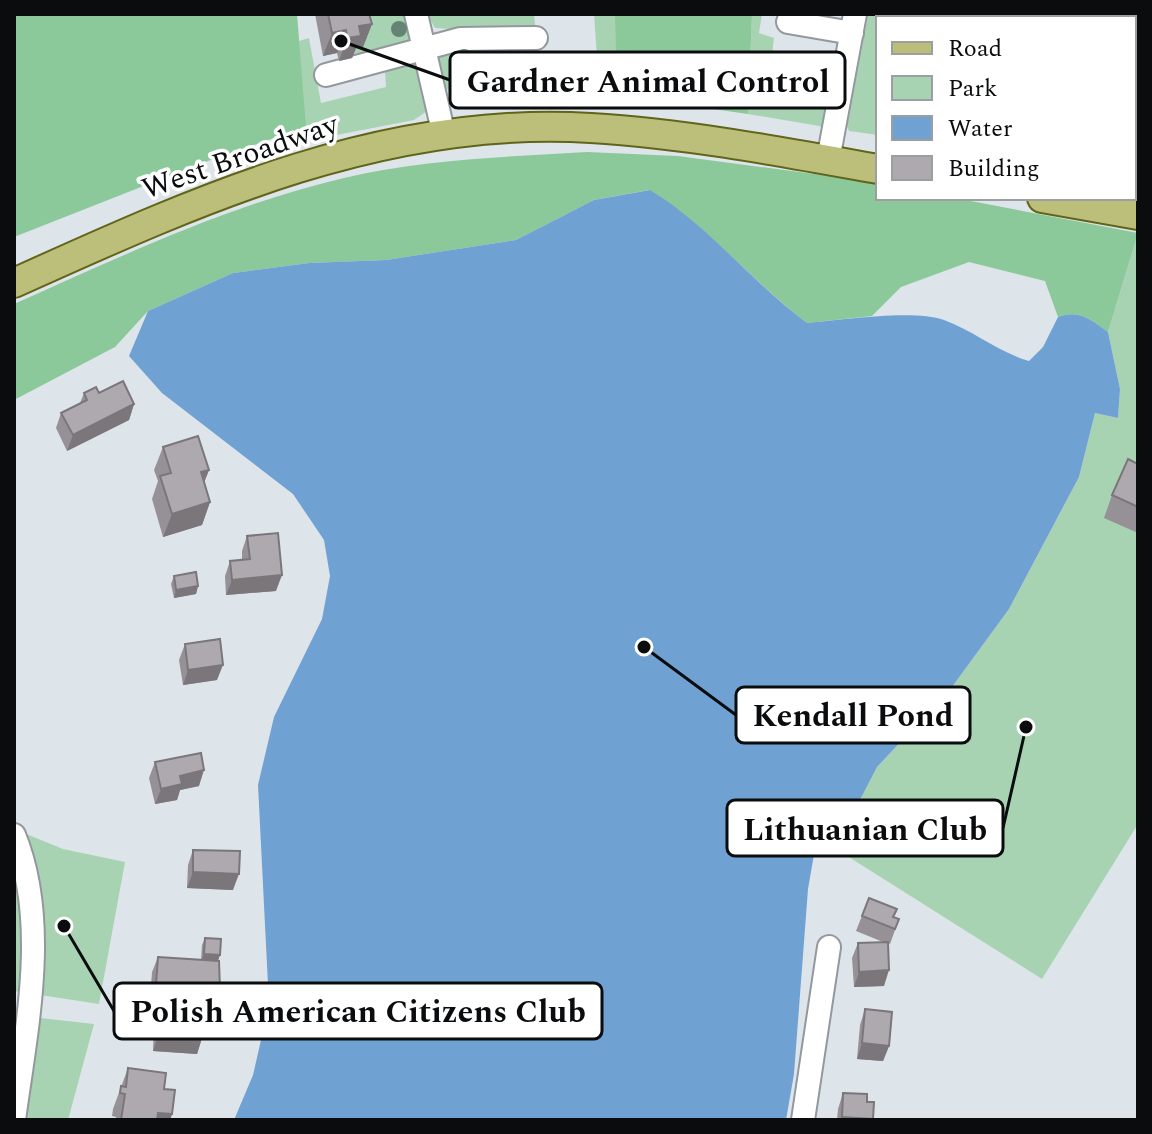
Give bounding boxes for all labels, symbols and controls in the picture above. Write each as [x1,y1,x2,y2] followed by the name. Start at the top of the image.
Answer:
[876,16,1136,200] legend
[948,31,1002,67] text: Road
[450,52,845,108] callout: Gardner Animal Control
[466,58,830,107] text: Gardner Animal Control
[948,71,998,107] text: Park
[136,101,346,212] street label: West Broadway
[948,111,1012,147] text: Water
[948,151,1040,187] text: Building
[736,687,970,743] callout: Kendall Pond
[752,692,954,741] text: Kendall Pond
[727,800,1003,856] callout: Lithuanian Club
[743,806,987,855] text: Lithuanian Club
[114,983,602,1039] callout: Polish American Citizens Club
[130,988,586,1037] text: Polish American Citizens Club

